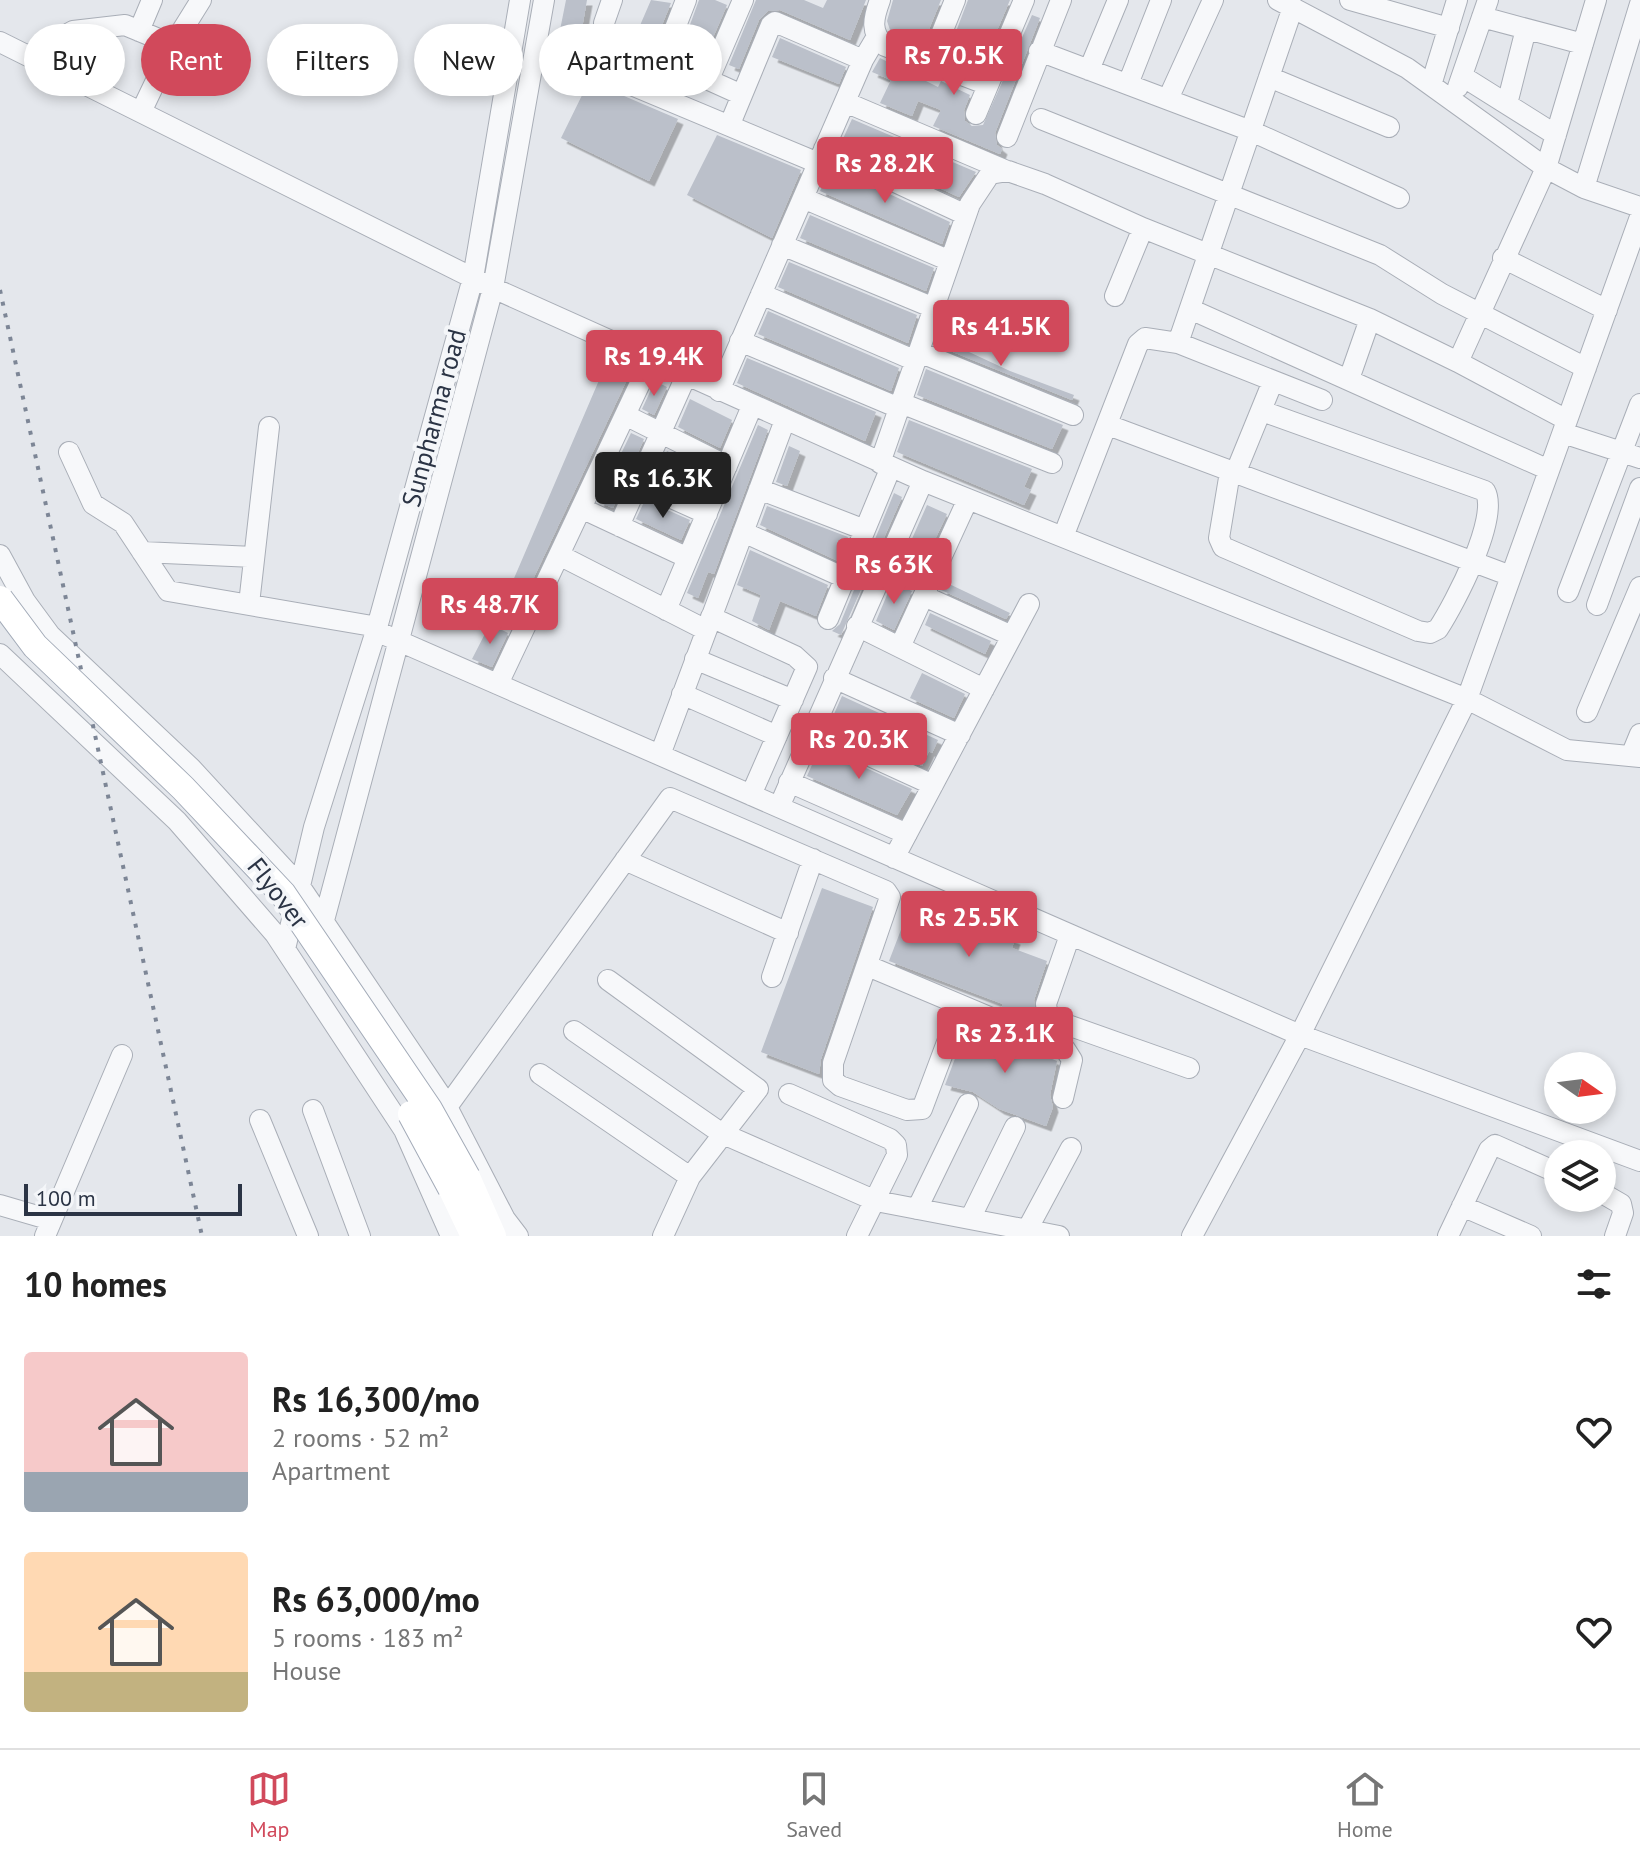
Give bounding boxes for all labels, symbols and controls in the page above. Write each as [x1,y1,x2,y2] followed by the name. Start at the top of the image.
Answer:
[24,24,125,96] chip: Buy
[141,24,251,96] chip: Rent
[267,24,398,96] chip: Filters
[414,24,523,96] chip: New
[539,24,722,96] chip: Apartment
[871,29,1037,97] pin: Rs 70.5K
[904,38,1004,71] text: Rs 70.5K
[802,137,968,205] pin: Rs 28.2K
[835,146,935,179] text: Rs 28.2K
[918,300,1084,368] pin: Rs 41.5K
[951,309,1051,342] text: Rs 41.5K
[394,325,473,510] street label: Sunpharma road
[571,330,737,398] pin: Rs 19.4K
[604,339,704,372] text: Rs 19.4K
[580,452,746,520] pin: Rs 16.3K
[613,461,713,494] text: Rs 16.3K
[829,538,959,606] pin: Rs 63K
[855,547,933,580] text: Rs 63K
[407,578,573,646] pin: Rs 48.7K
[440,587,540,620] text: Rs 48.7K
[776,713,942,781] pin: Rs 20.3K
[809,722,909,755] text: Rs 20.3K
[241,851,316,935] street label: Flyover
[886,891,1052,959] pin: Rs 25.5K
[919,900,1019,933] text: Rs 25.5K
[922,1007,1088,1075] pin: Rs 23.1K
[955,1016,1055,1049] text: Rs 23.1K
[1544,1052,1616,1124] north arrow
[1544,1052,1616,1212] map controls
[1544,1140,1616,1212] button: layers
[24,1180,242,1216] scale bar
[36,1184,96,1212] text: 100 m
[24,1262,167,1306] text: 10 homes
[1572,1262,1616,1306] icon: filters
[272,1377,480,1421] text: Rs 16,300/mo
[88,1384,184,1480] icon: home
[1572,1410,1616,1454] icon: heart
[272,1421,449,1454] text: 2 rooms · 52 m²
[272,1454,390,1487] text: Apartment
[272,1577,480,1621] text: Rs 63,000/mo
[88,1584,184,1680] icon: home
[1572,1610,1616,1654] icon: heart
[272,1621,464,1654] text: 5 rooms · 183 m²
[272,1654,342,1687] text: House
[247,1767,291,1843] tab: Map
[786,1767,842,1843] tab: Saved
[1337,1767,1393,1843] tab: Home

